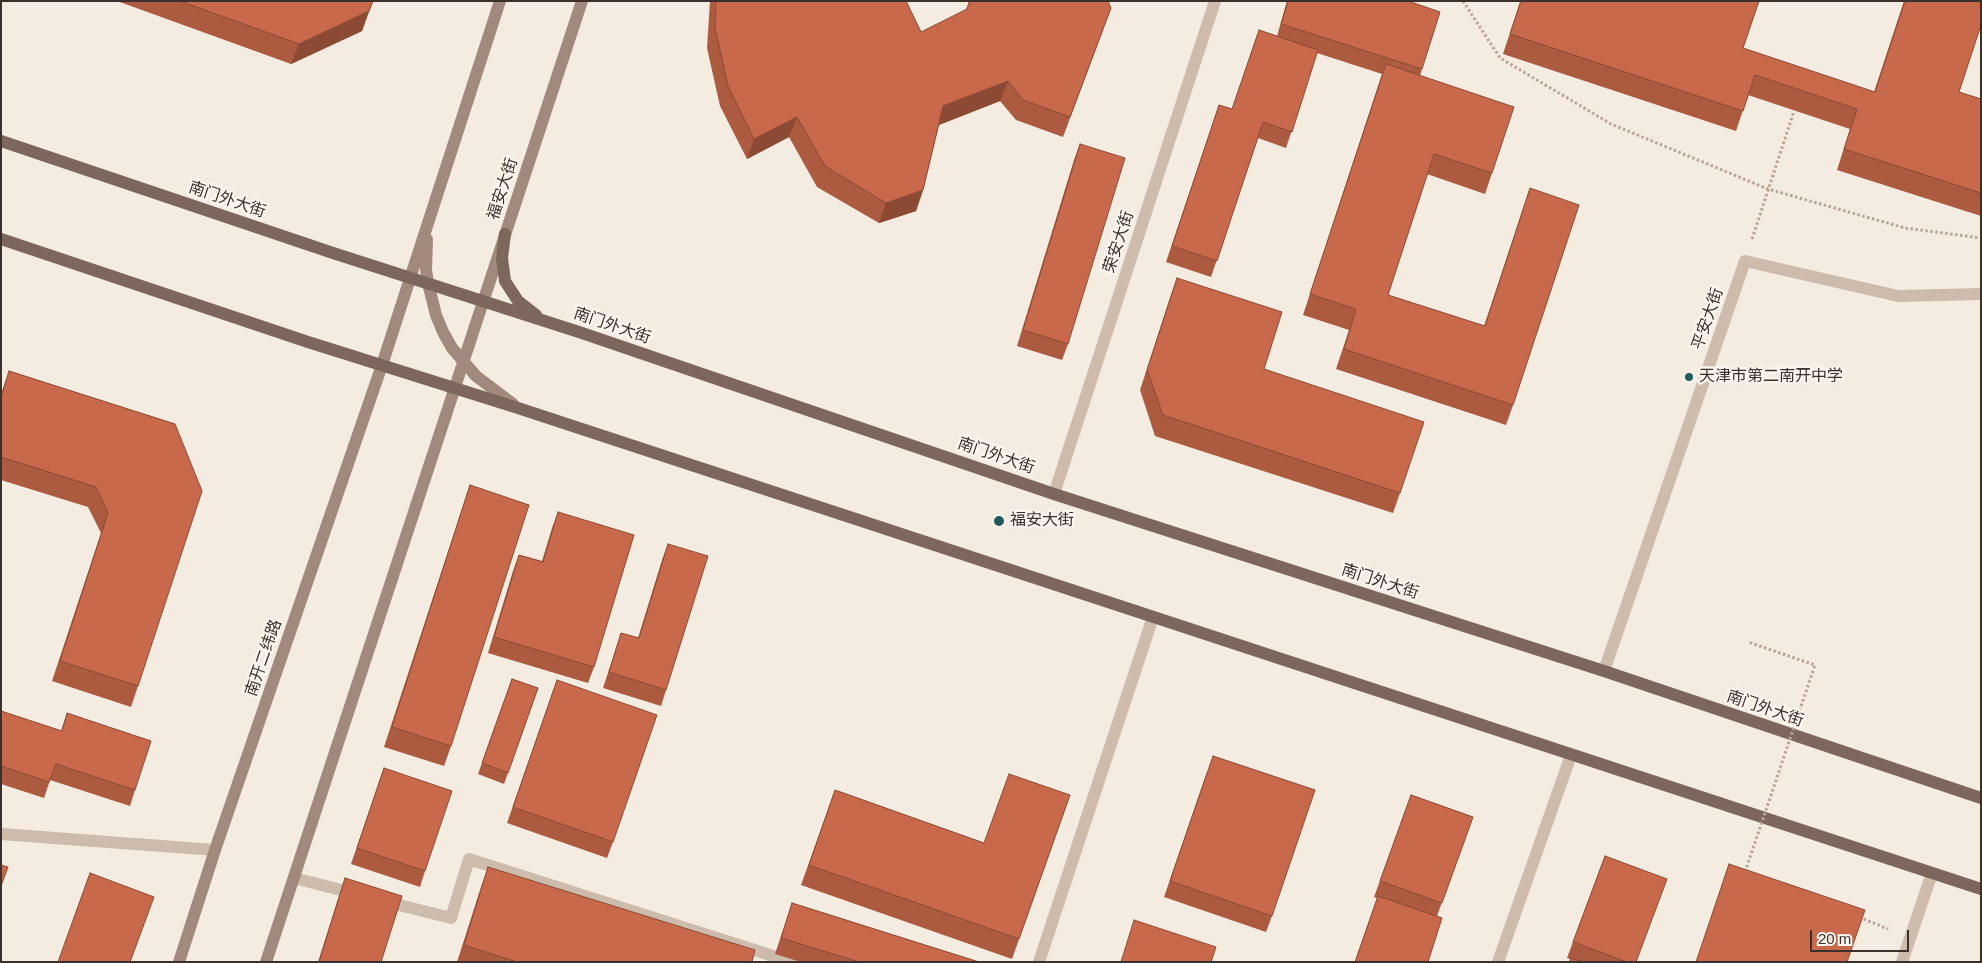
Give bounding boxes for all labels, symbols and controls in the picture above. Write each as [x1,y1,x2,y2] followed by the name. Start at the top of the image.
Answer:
[484,156,522,222] street label: 福安大街
[186,178,268,222] street label: 南门外大街
[1100,209,1138,275] street label: 荣安大街
[1689,286,1727,352] street label: 平安大街
[571,304,653,348] street label: 南门外大街
[1699,367,1843,387] place label: 天津市第二南开中学
[1683,371,1695,383] marker: 天津市第二南开中学
[955,434,1037,478] street label: 南门外大街
[1010,511,1074,531] place label: 福安大街
[992,514,1006,528] marker: 福安大街
[1339,561,1421,603] street label: 南门外大街
[242,617,286,699] street label: 南开二纬路
[1724,687,1806,731] street label: 南门外大街
[1812,920,1911,952] scale bar
[1818,930,1851,947] text: 20 m

